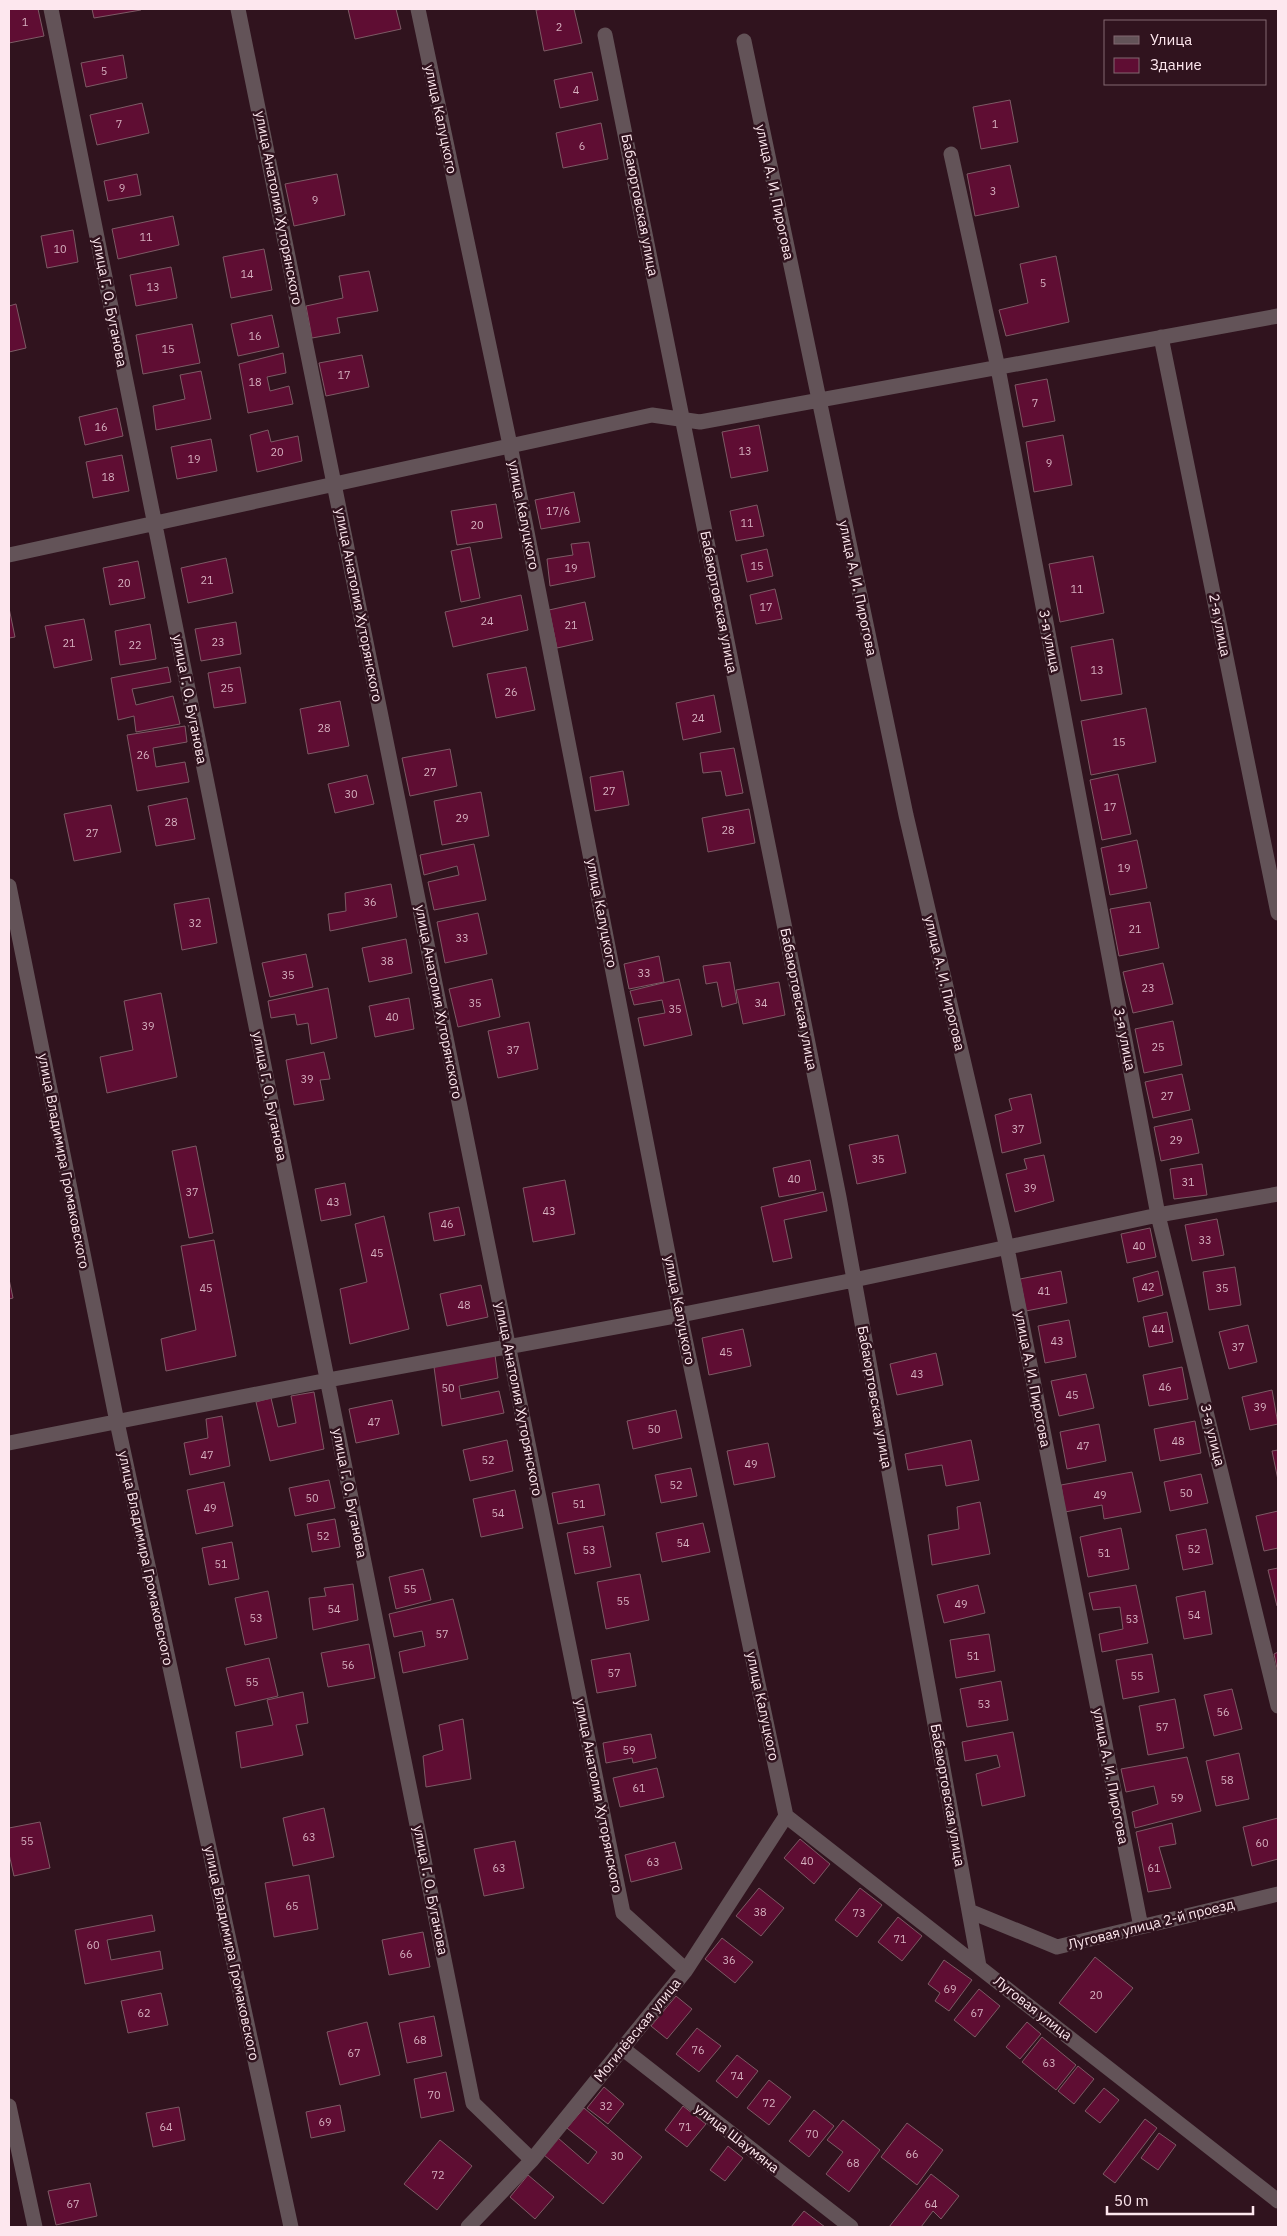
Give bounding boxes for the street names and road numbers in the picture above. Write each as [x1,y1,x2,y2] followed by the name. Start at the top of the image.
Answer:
[421,63,461,175] street label: улица Калуцкого
[251,109,307,307] street label: улица Анатолия Хуторянского
[752,123,798,262] street label: улица А. И. Пирогова
[617,132,663,278] street label: Бабаюртовская улица
[89,236,131,369] street label: улица Г. О. Буганова
[505,459,543,571] street label: улица Калуцкого
[331,506,387,704] street label: улица Анатолия Хуторянского
[835,519,881,658] street label: улица А. И. Пирогова
[696,529,742,675] street label: Бабаюртовская улица
[1205,592,1235,658] street label: 2-я улица
[1035,608,1065,674] street label: 3-я улица
[169,633,211,766] street label: улица Г. О. Буганова
[583,857,621,969] street label: улица Калуцкого
[411,903,467,1101] street label: улица Анатолия Хуторянского
[921,914,969,1053] street label: улица А. И. Пирогова
[776,926,822,1072] street label: Бабаюртовская улица
[1110,1006,1140,1072] street label: 3-я улица
[249,1030,291,1163] street label: улица Г. О. Буганова
[34,1052,94,1270] street label: улица Владимира Громаковского
[661,1254,699,1366] street label: улица Калуцкого
[491,1300,547,1498] street label: улица Анатолия Хуторянского
[1011,1309,1055,1449] street label: улица А. И. Пирогова
[854,1324,896,1470] street label: Бабаюртовская улица
[1197,1402,1230,1469] street label: 3-я улица
[329,1427,371,1560] street label: улица Г. О. Буганова
[114,1449,178,1667] street label: улица Владимира Громаковского
[743,1650,783,1762] street label: улица Калуцкого
[571,1697,627,1895] street label: улица Анатолия Хуторянского
[1089,1706,1133,1846] street label: улица А. И. Пирогова
[927,1722,969,1868] street label: Бабаюртовская улица
[410,1824,452,1957] street label: улица Г. О. Буганова
[200,1844,264,2062] street label: улица Владимира Громаковского
[1066,1895,1236,1953] street label: Луговая улица 2-й проезд
[990,1972,1076,2045] street label: Луговая улица
[590,1974,685,2086] street label: Могилёвская улица
[691,2099,783,2177] street label: улица Шаумяна

